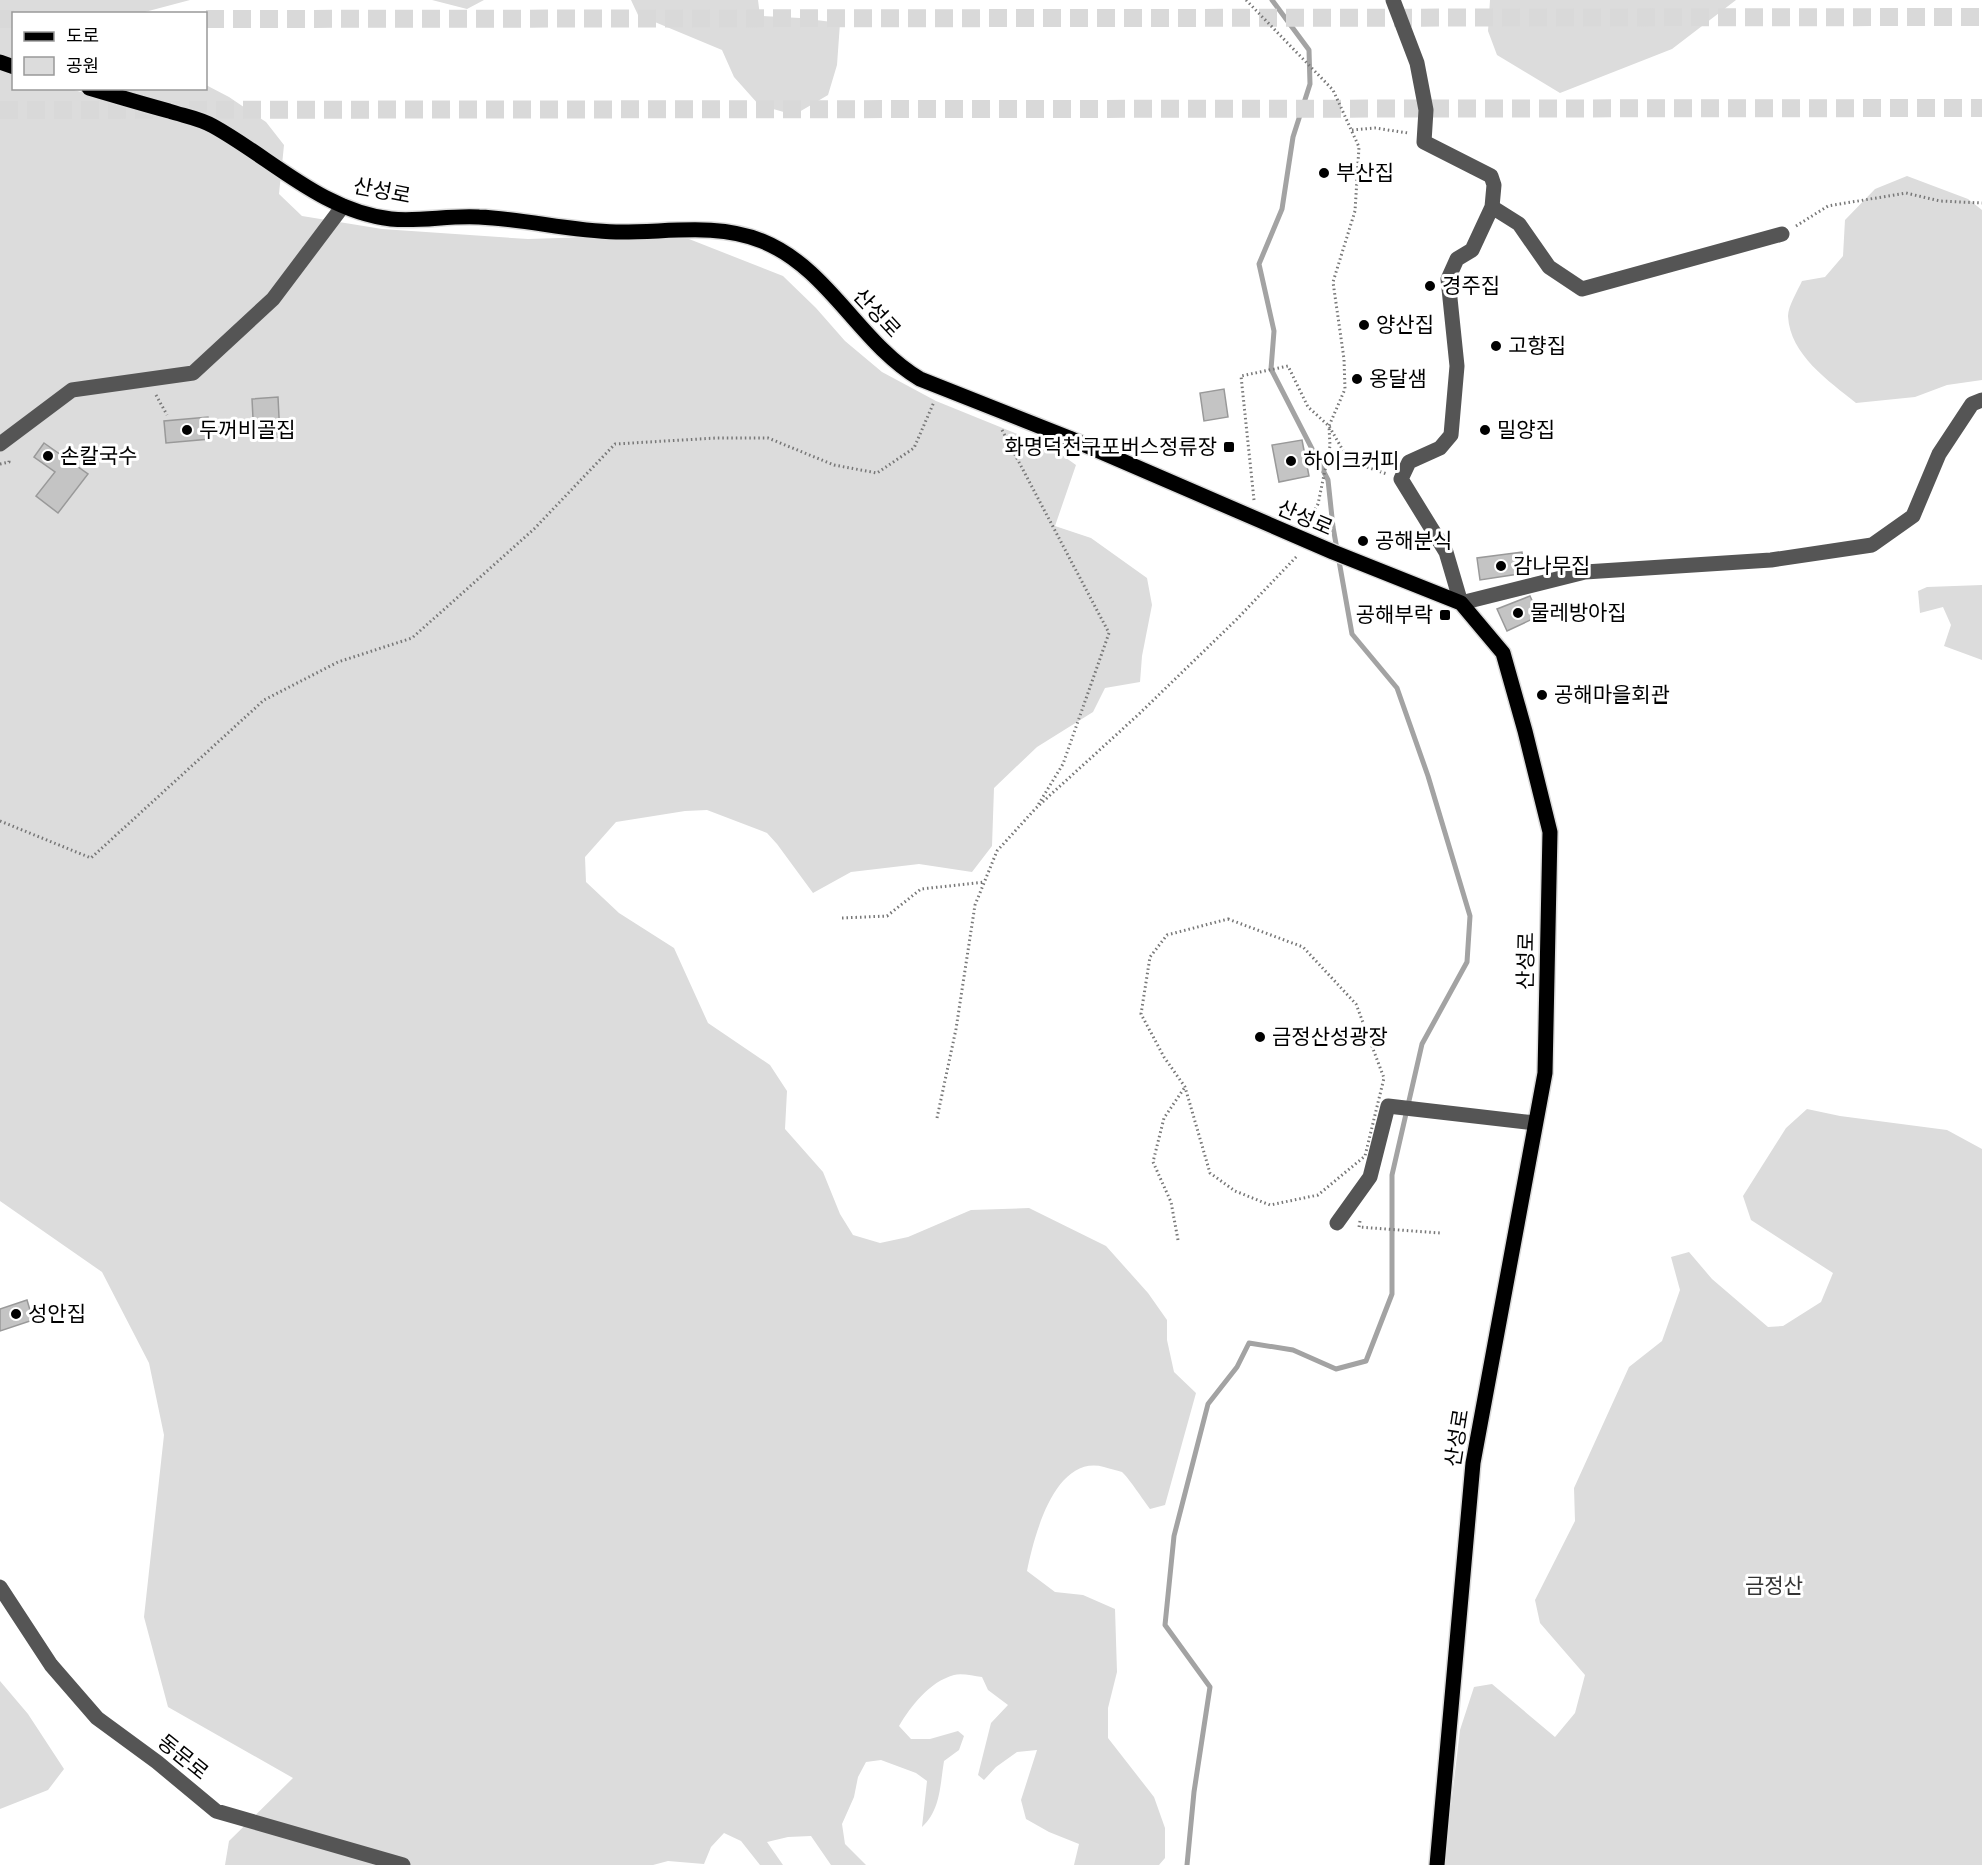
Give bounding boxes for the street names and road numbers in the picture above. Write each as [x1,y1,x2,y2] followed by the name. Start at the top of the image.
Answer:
[351,173,413,208] street label: 산성로
[848,283,906,342] street label: 산성로
[1274,495,1337,540] street label: 산성로
[1512,932,1539,990] street label: 산성로
[1440,1407,1473,1469] street label: 산성로
[153,1729,214,1785] street label: 동문로

